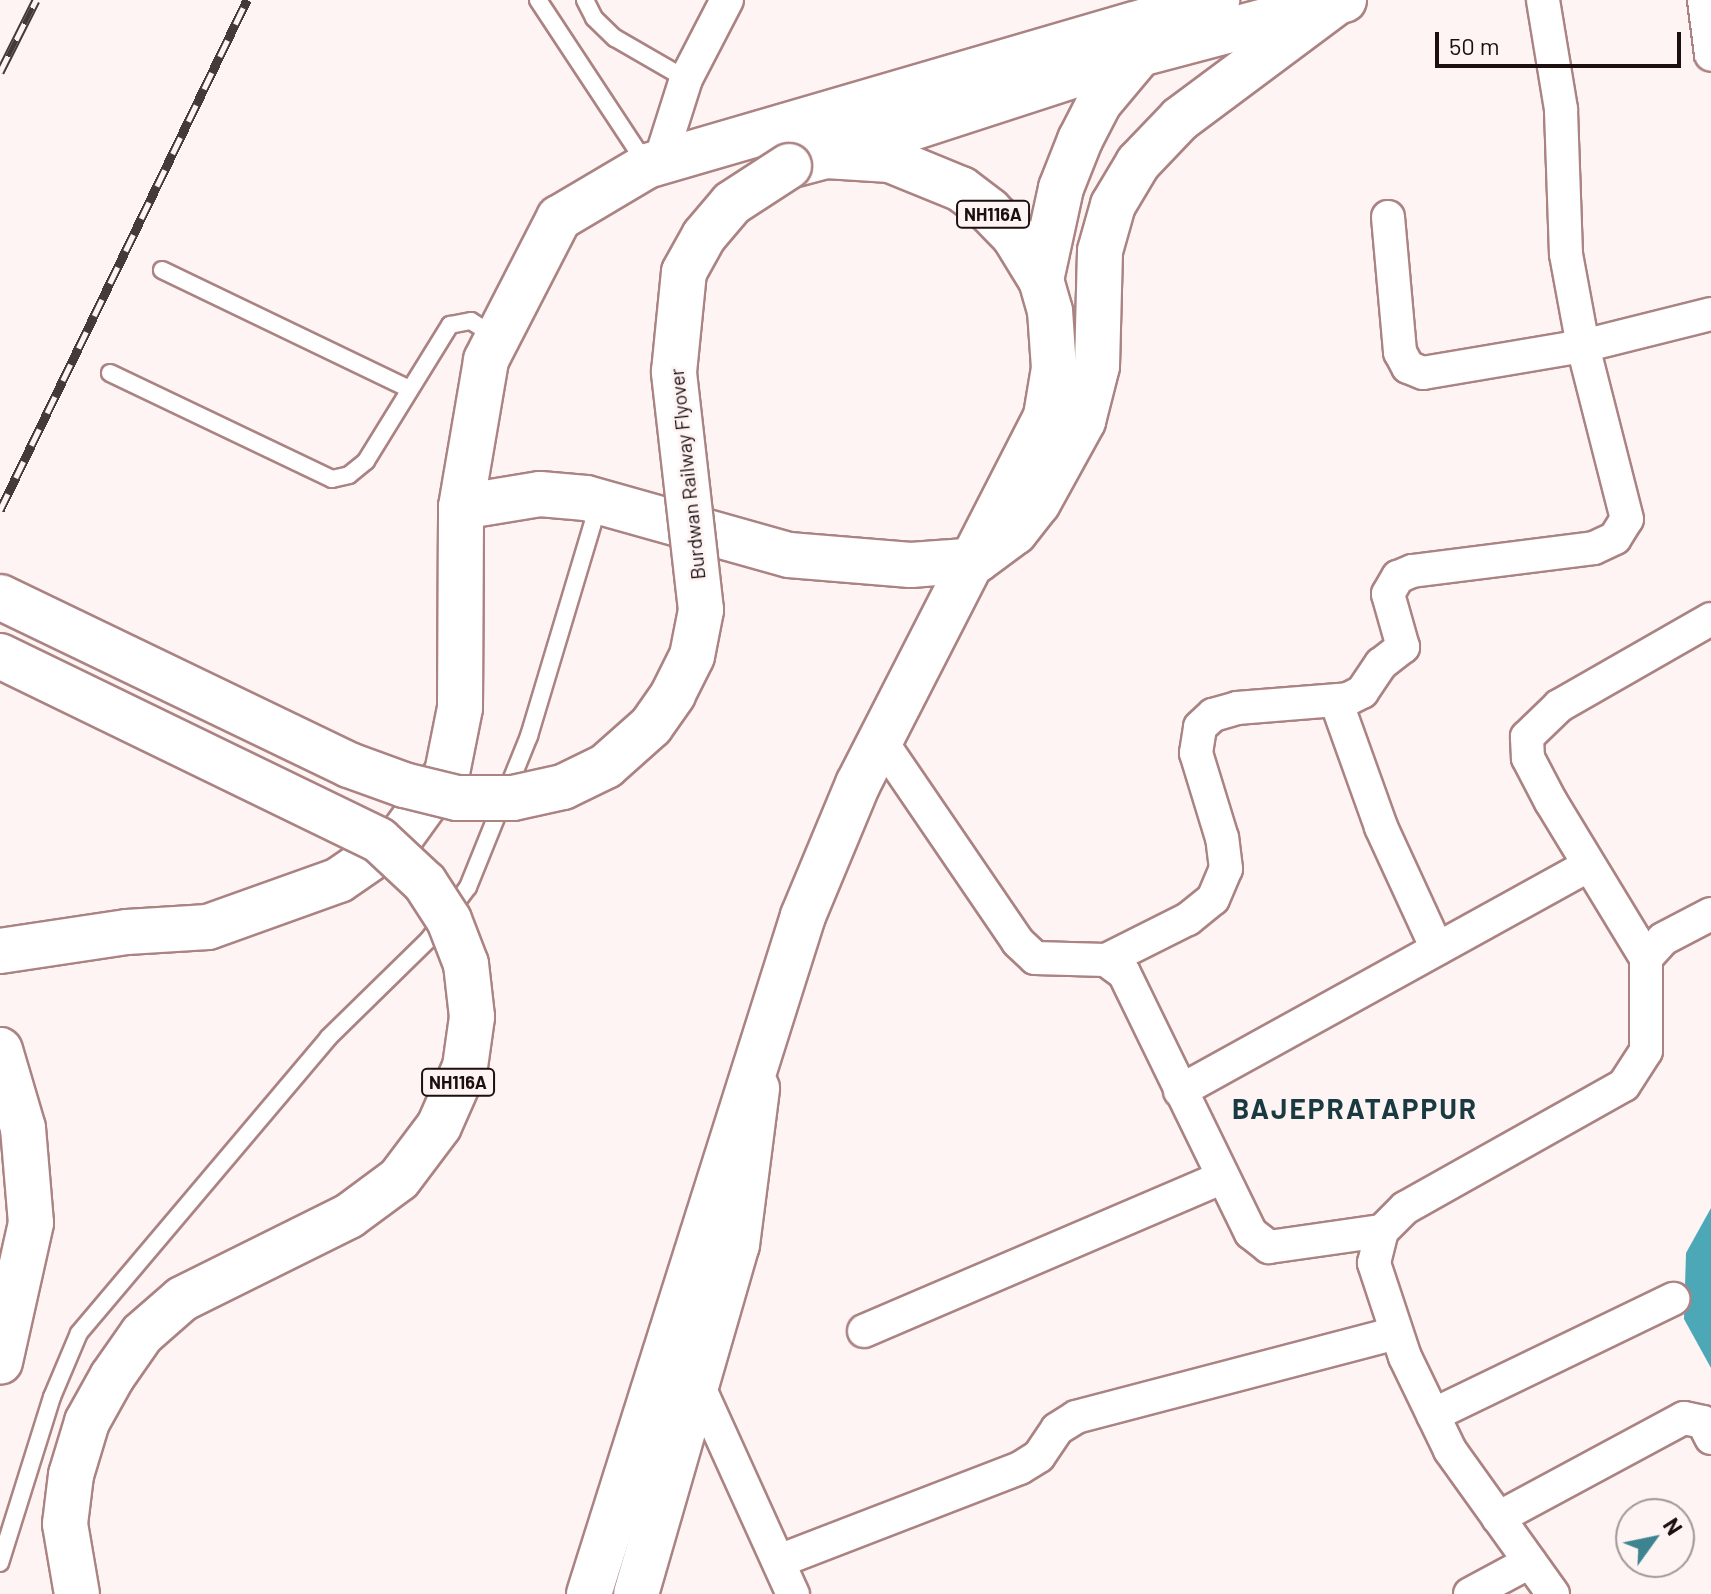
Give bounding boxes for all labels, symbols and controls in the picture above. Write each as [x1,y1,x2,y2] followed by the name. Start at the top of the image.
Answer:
[1439,16,1685,66] scale bar
[1449,31,1500,60] text: 50 m
[955,200,1031,228] road number: NH116A
[664,367,710,581] street label: Burdwan Railway Flyover
[420,1068,496,1096] road number: NH116A
[1232,1091,1478,1125] district label: BAJEPRATAPPUR
[1615,1498,1695,1578] north arrow
[1659,1513,1688,1539] text: N

